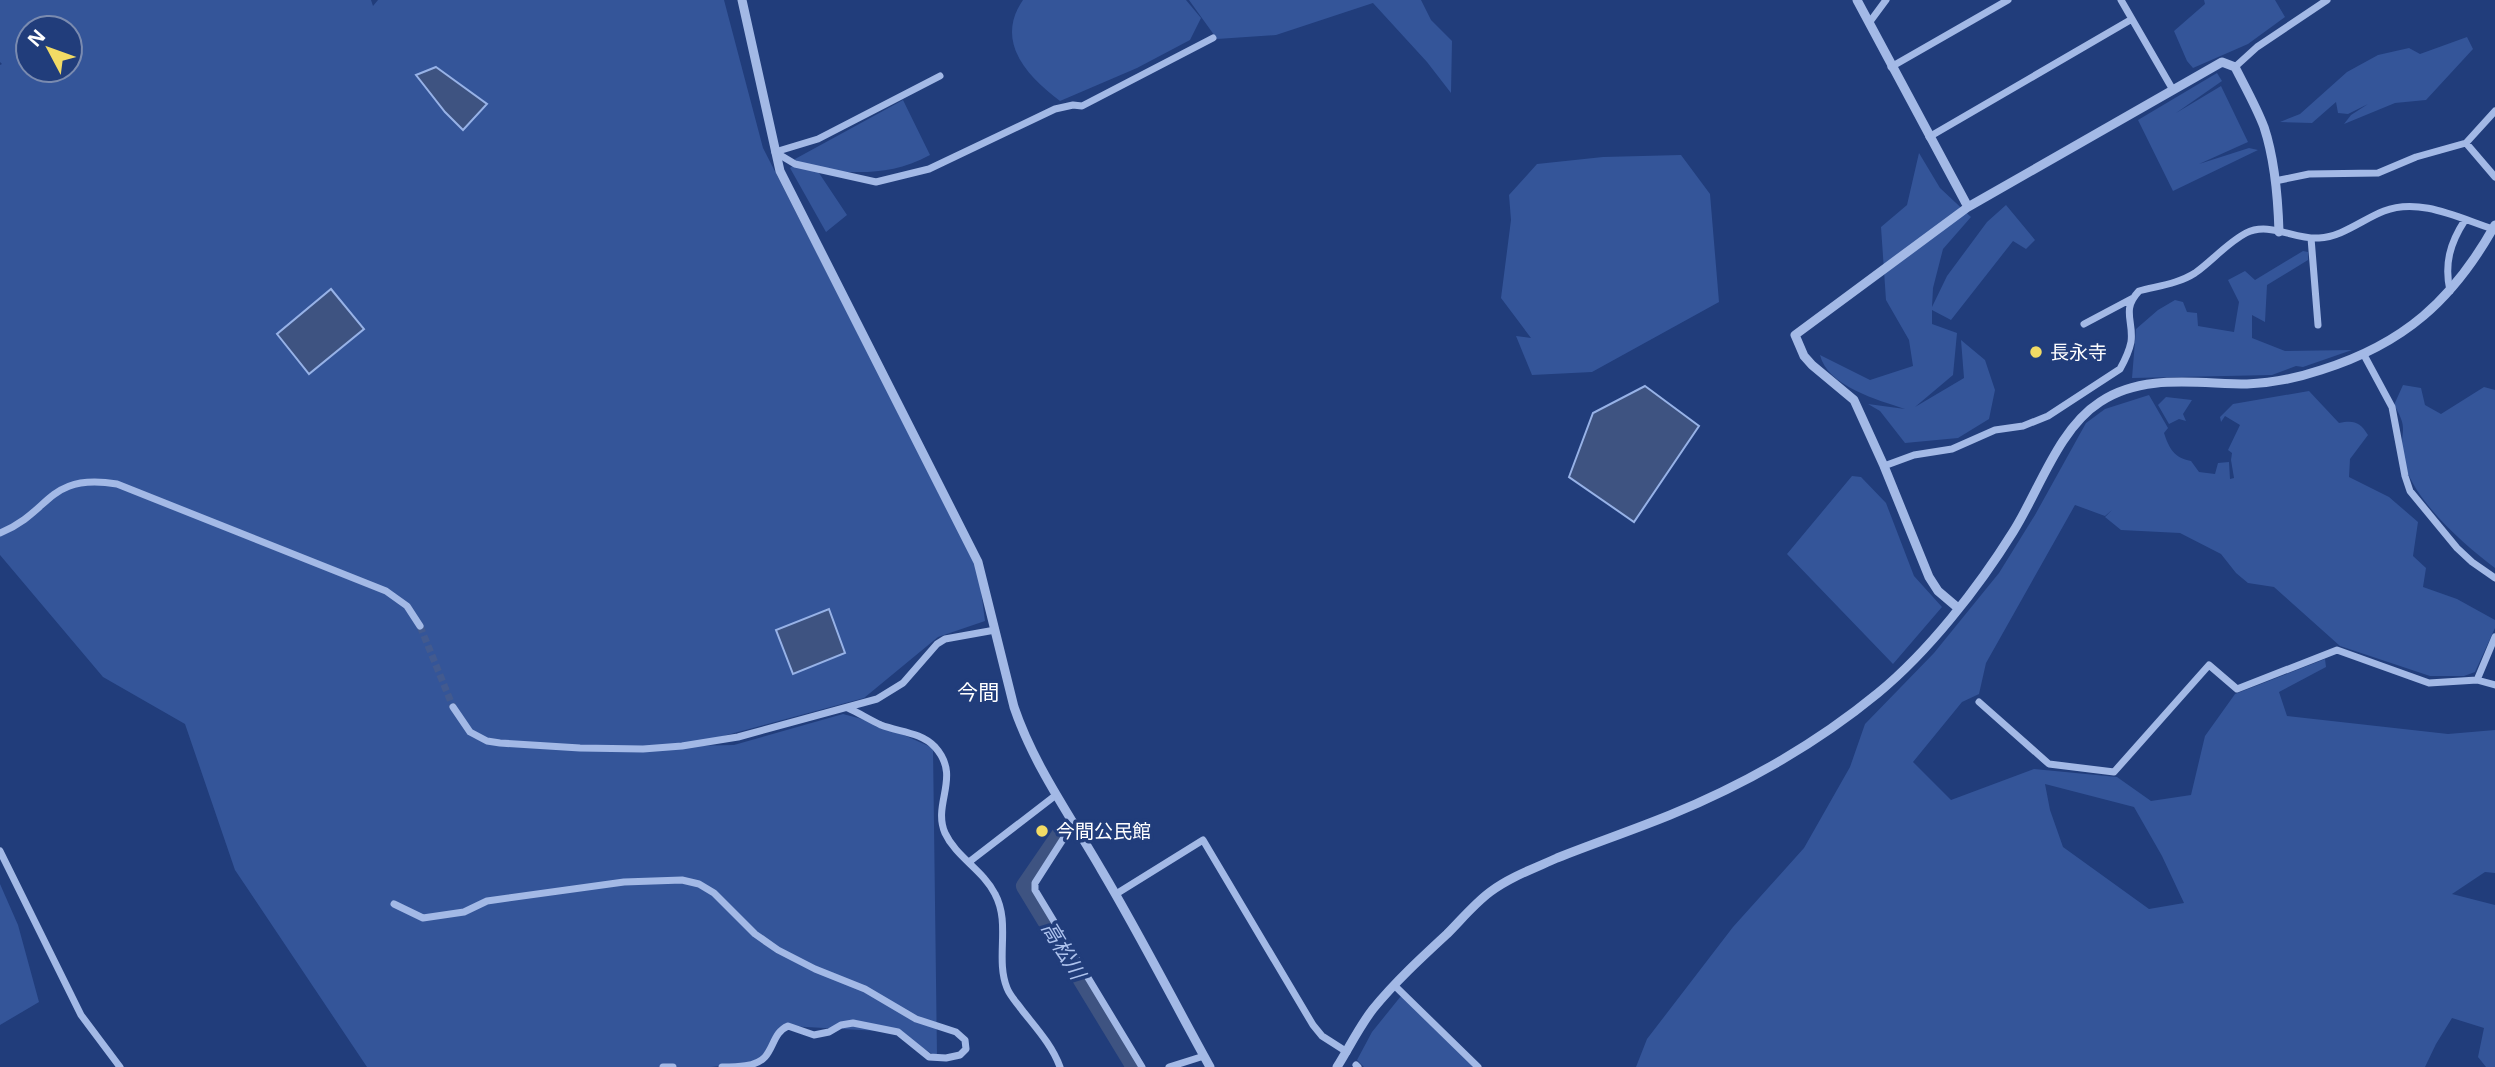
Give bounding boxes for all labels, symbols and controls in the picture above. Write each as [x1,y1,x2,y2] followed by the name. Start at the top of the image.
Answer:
[14,14,84,84] north arrow
[21,23,51,52] text: N
[2050,339,2107,365] place label: 長永寺
[2028,344,2044,360] marker: 長永寺
[957,678,999,706] district label: 今間
[1056,818,1151,844] place label: 今間公民館
[1034,823,1050,839] marker: 今間公民館
[1036,916,1093,986] water label: 高松川

